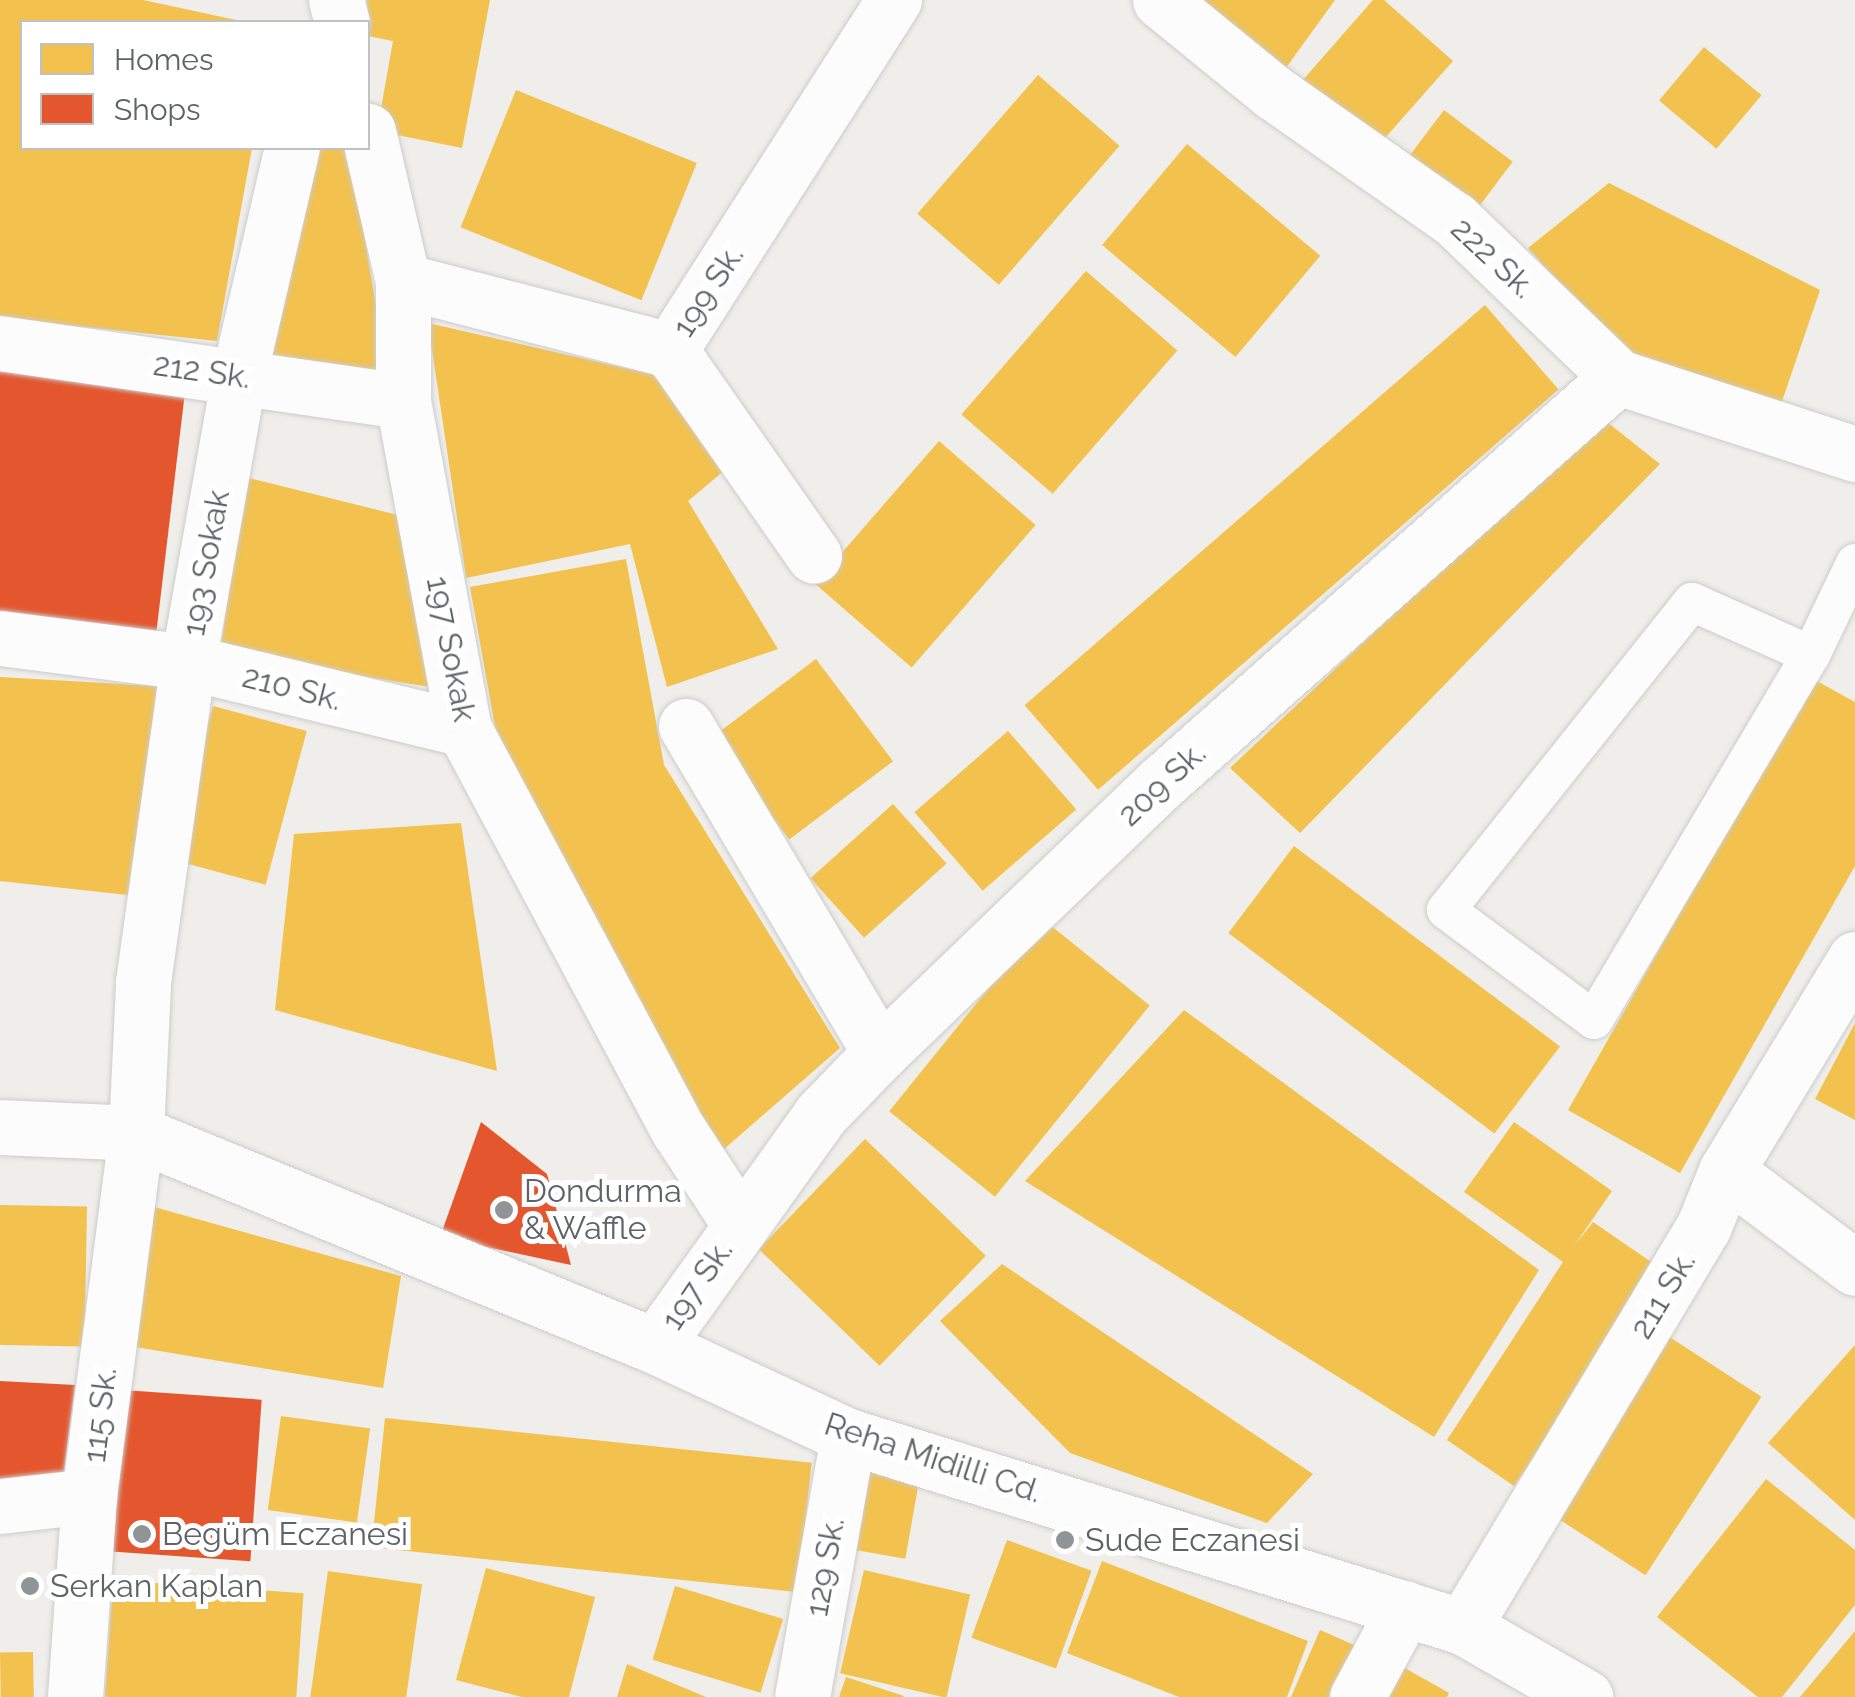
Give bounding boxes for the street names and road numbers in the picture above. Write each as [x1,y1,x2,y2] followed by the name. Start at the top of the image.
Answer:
[1443,210,1543,306] street label: 222 Sk.
[664,238,752,344] street label: 199 Sk.
[151,345,253,397] street label: 212 Sk.
[174,487,238,639] street label: 193 Sokak
[418,573,484,725] street label: 197 Sokak
[239,657,345,719] street label: 210 Sk.
[1110,734,1214,834] street label: 209 Sk.
[653,1233,741,1337] street label: 197 Sk.
[1622,1245,1704,1345] street label: 211 Sk.
[75,1365,125,1465] street label: 115 Sk.
[820,1405,1046,1511] street label: Reha Midilli Cd.
[797,1515,853,1619] street label: 129 Sk.

